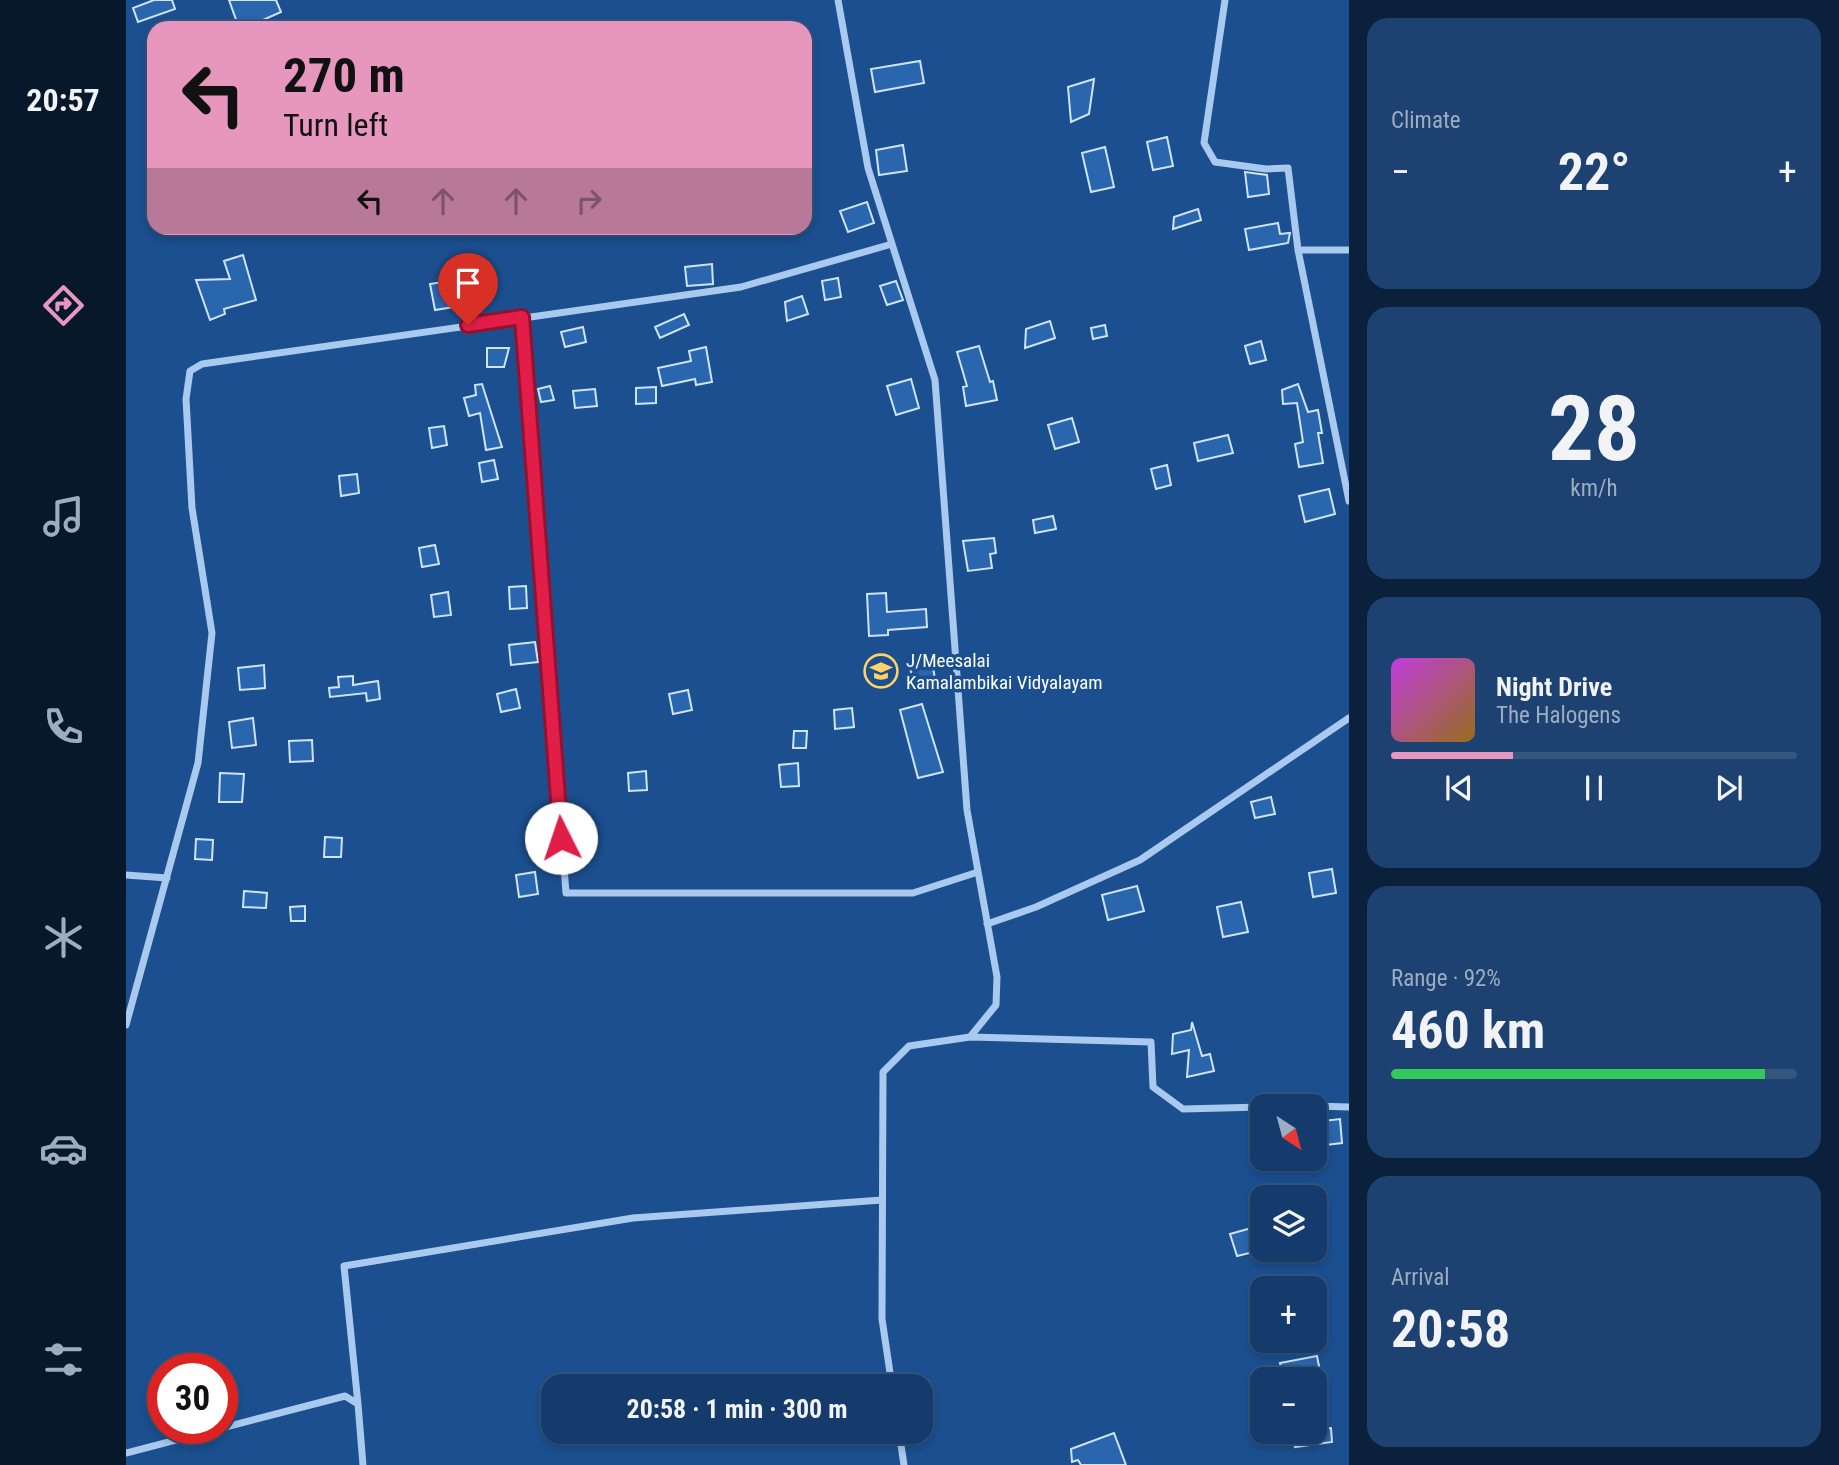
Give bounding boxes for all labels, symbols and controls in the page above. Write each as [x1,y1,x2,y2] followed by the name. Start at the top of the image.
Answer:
[283,47,405,104] text: 270 m
[168,49,259,140] icon: left
[26,81,100,119] text: 20:57
[283,106,388,144] text: Turn left
[1391,107,1461,134] text: Climate
[1558,142,1630,203] text: 22°
[1391,150,1410,194] text: −
[1778,150,1797,194] text: +
[351,182,389,220] icon: left
[424,182,462,220] icon: ahead
[497,182,535,220] icon: ahead
[570,182,608,220] icon: right
[438,253,498,325] pin
[449,264,487,302] icon: arrive
[39,281,88,330] icon: directions
[1548,376,1640,482] text: 28
[1570,475,1618,502] text: km/h
[39,492,88,541] icon: music
[906,649,1103,694] place label: J/Meesalai Kamalambikai Vidyalayam
[862,652,900,690] school or university icon: J/Meesalai Kamalambikai Vidyalayam
[1496,672,1612,702] text: Night Drive
[39,702,88,751] icon: phone
[1496,702,1621,729] text: The Halogens
[1440,769,1478,807] icon: previous
[1575,769,1613,807] icon: pause
[1710,769,1748,807] icon: next
[524,801,598,875] position arrow
[39,913,88,962] icon: climate
[1391,965,1501,992] text: Range · 92%
[1391,1000,1545,1061] text: 460 km
[1250,1094,1326,1171] north arrow
[1250,1094,1327,1444] map controls
[39,1124,88,1173] icon: car
[1250,1185,1327,1262] button: layers
[1391,1264,1450,1291] text: Arrival
[1250,1276,1327,1353] button: +
[1391,1299,1510,1360] text: 20:58
[39,1335,88,1384] icon: filters
[147,1353,238,1444] speed limit sign: 30
[1250,1367,1327,1444] button: −
[627,1394,847,1424] text: 20:58 · 1 min · 300 m

